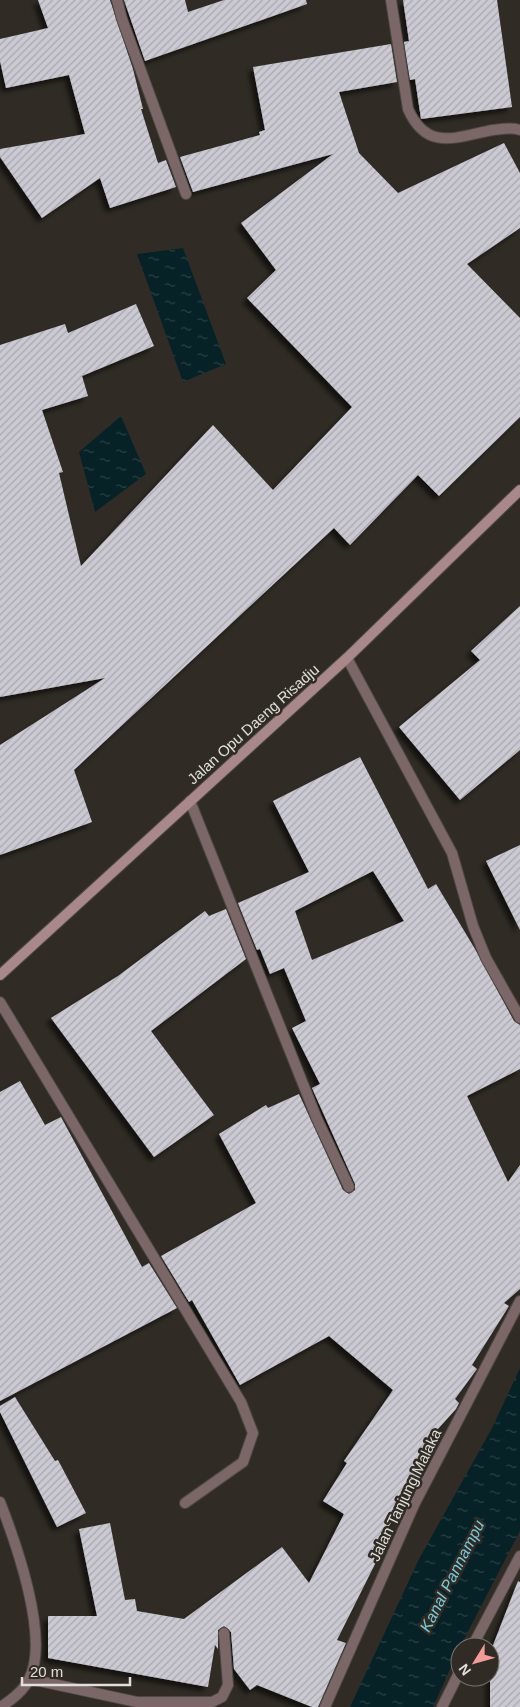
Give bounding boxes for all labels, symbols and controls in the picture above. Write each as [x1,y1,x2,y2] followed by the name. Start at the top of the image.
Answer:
[184,660,322,788] street label: Jalan Opu Daeng Risadju
[366,1426,445,1564] street label: Jalan Tanjung Malaka
[417,1517,487,1635] water label: Kanal Pannampu
[450,1637,500,1687] north arrow
[22,1654,130,1686] scale bar
[455,1661,474,1679] text: N
[30,1663,63,1680] text: 20 m

